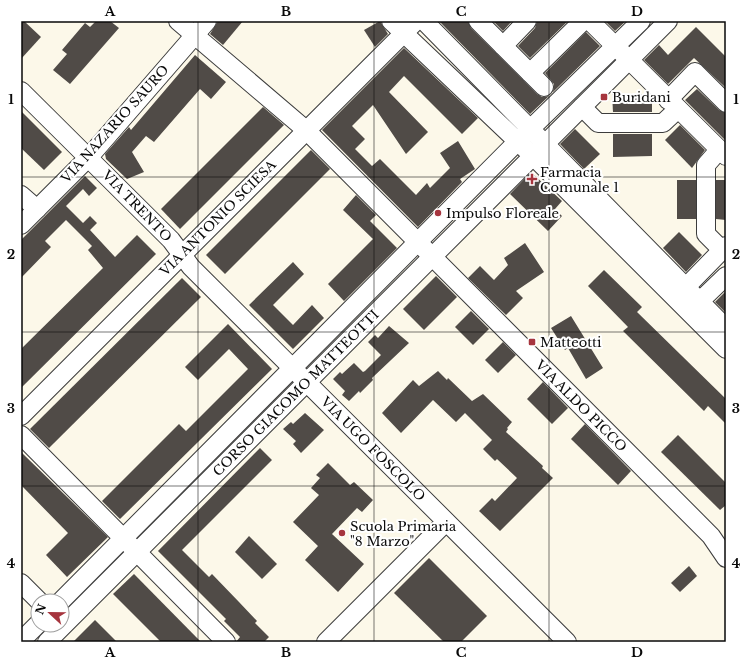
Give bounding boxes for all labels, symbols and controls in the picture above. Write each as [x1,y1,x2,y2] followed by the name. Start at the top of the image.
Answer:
[104,3,116,20] text: A
[281,3,291,20] text: B
[456,3,467,20] text: C
[631,3,643,20] text: D
[57,61,173,187] street label: VIA NAZARIO SAURO
[612,89,671,106] place label: Buridani
[8,91,14,108] text: 1
[733,91,739,108] text: 1
[599,92,609,102] marker: Buridani
[156,156,280,280] street label: VIA ANTONIO SCIESA
[540,164,619,196] place label: Farmacia Comunale 1
[98,166,175,245] street label: VIA TRENTO
[527,174,537,184] marker: Farmacia Comunale 1
[446,205,559,222] place label: Impulso Floreale
[433,208,443,218] marker: Impulso Floreale
[7,246,15,263] text: 2
[732,246,740,263] text: 2
[209,306,383,480] street label: CORSO GIACOMO MATTEOTTI
[540,334,602,351] place label: Matteotti
[527,337,537,347] marker: Matteotti
[531,356,630,455] street label: VIA ALDO PICCO
[316,392,429,505] street label: VIA UGO FOSCOLO
[7,400,15,417] text: 3
[732,400,740,417] text: 3
[350,518,457,550] place label: Scuola Primaria "8 Marzo"
[337,528,347,538] marker: Scuola Primaria "8 Marzo"
[7,555,16,572] text: 4
[732,555,741,572] text: 4
[30,593,70,633] north arrow
[32,601,49,617] text: N
[104,644,116,661] text: A
[281,644,291,661] text: B
[456,644,467,661] text: C
[631,644,643,661] text: D

